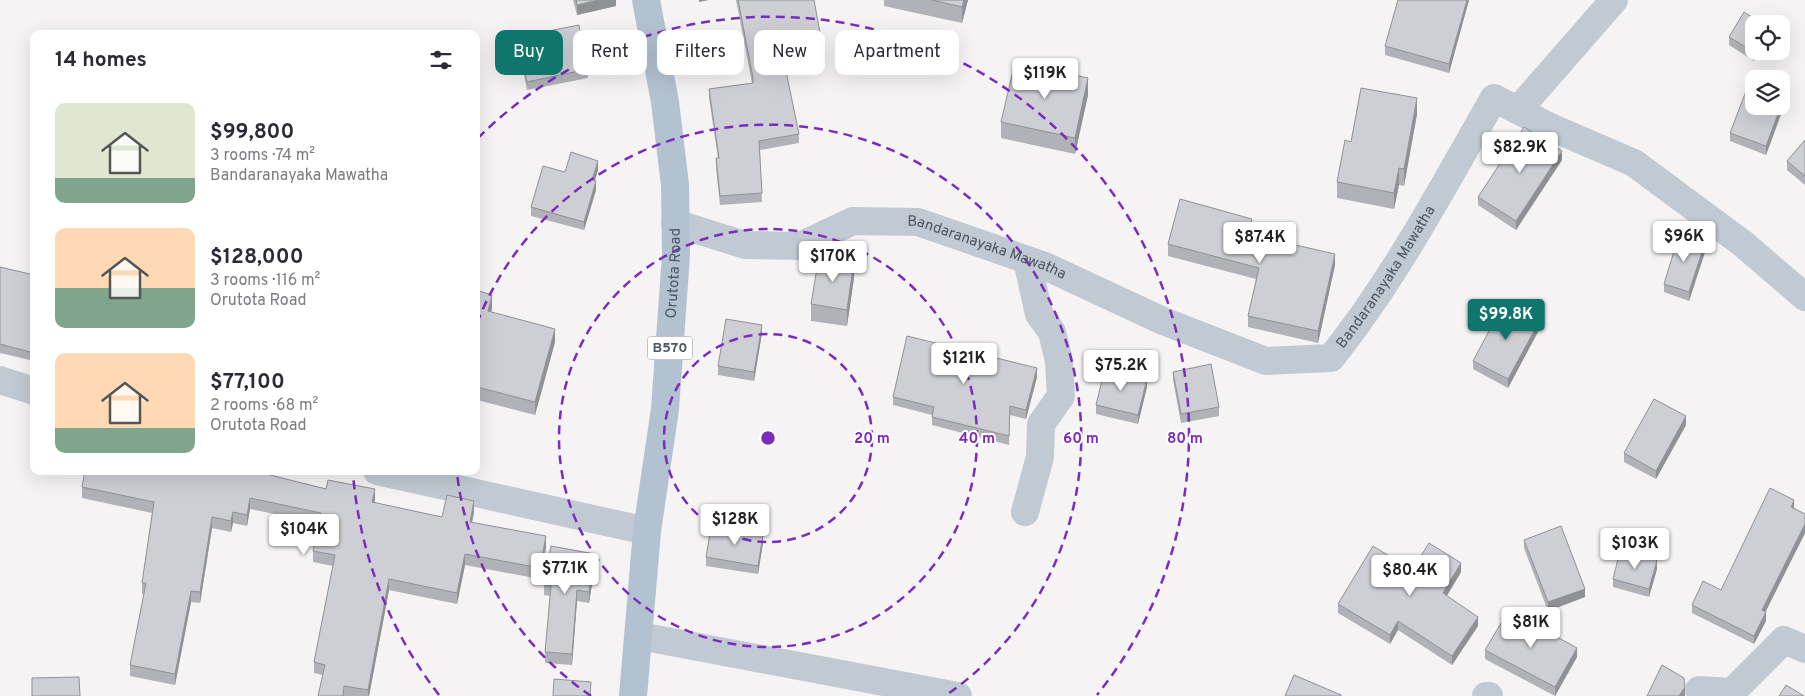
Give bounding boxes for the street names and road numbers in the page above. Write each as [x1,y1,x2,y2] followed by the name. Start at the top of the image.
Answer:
[1332,202,1440,353] street label: Bandaranayaka Mawatha
[907,212,1069,284] street label: Bandaranayaka Mawatha
[662,228,686,319] street label: Orutota Road
[648,336,692,359] road number: B570

